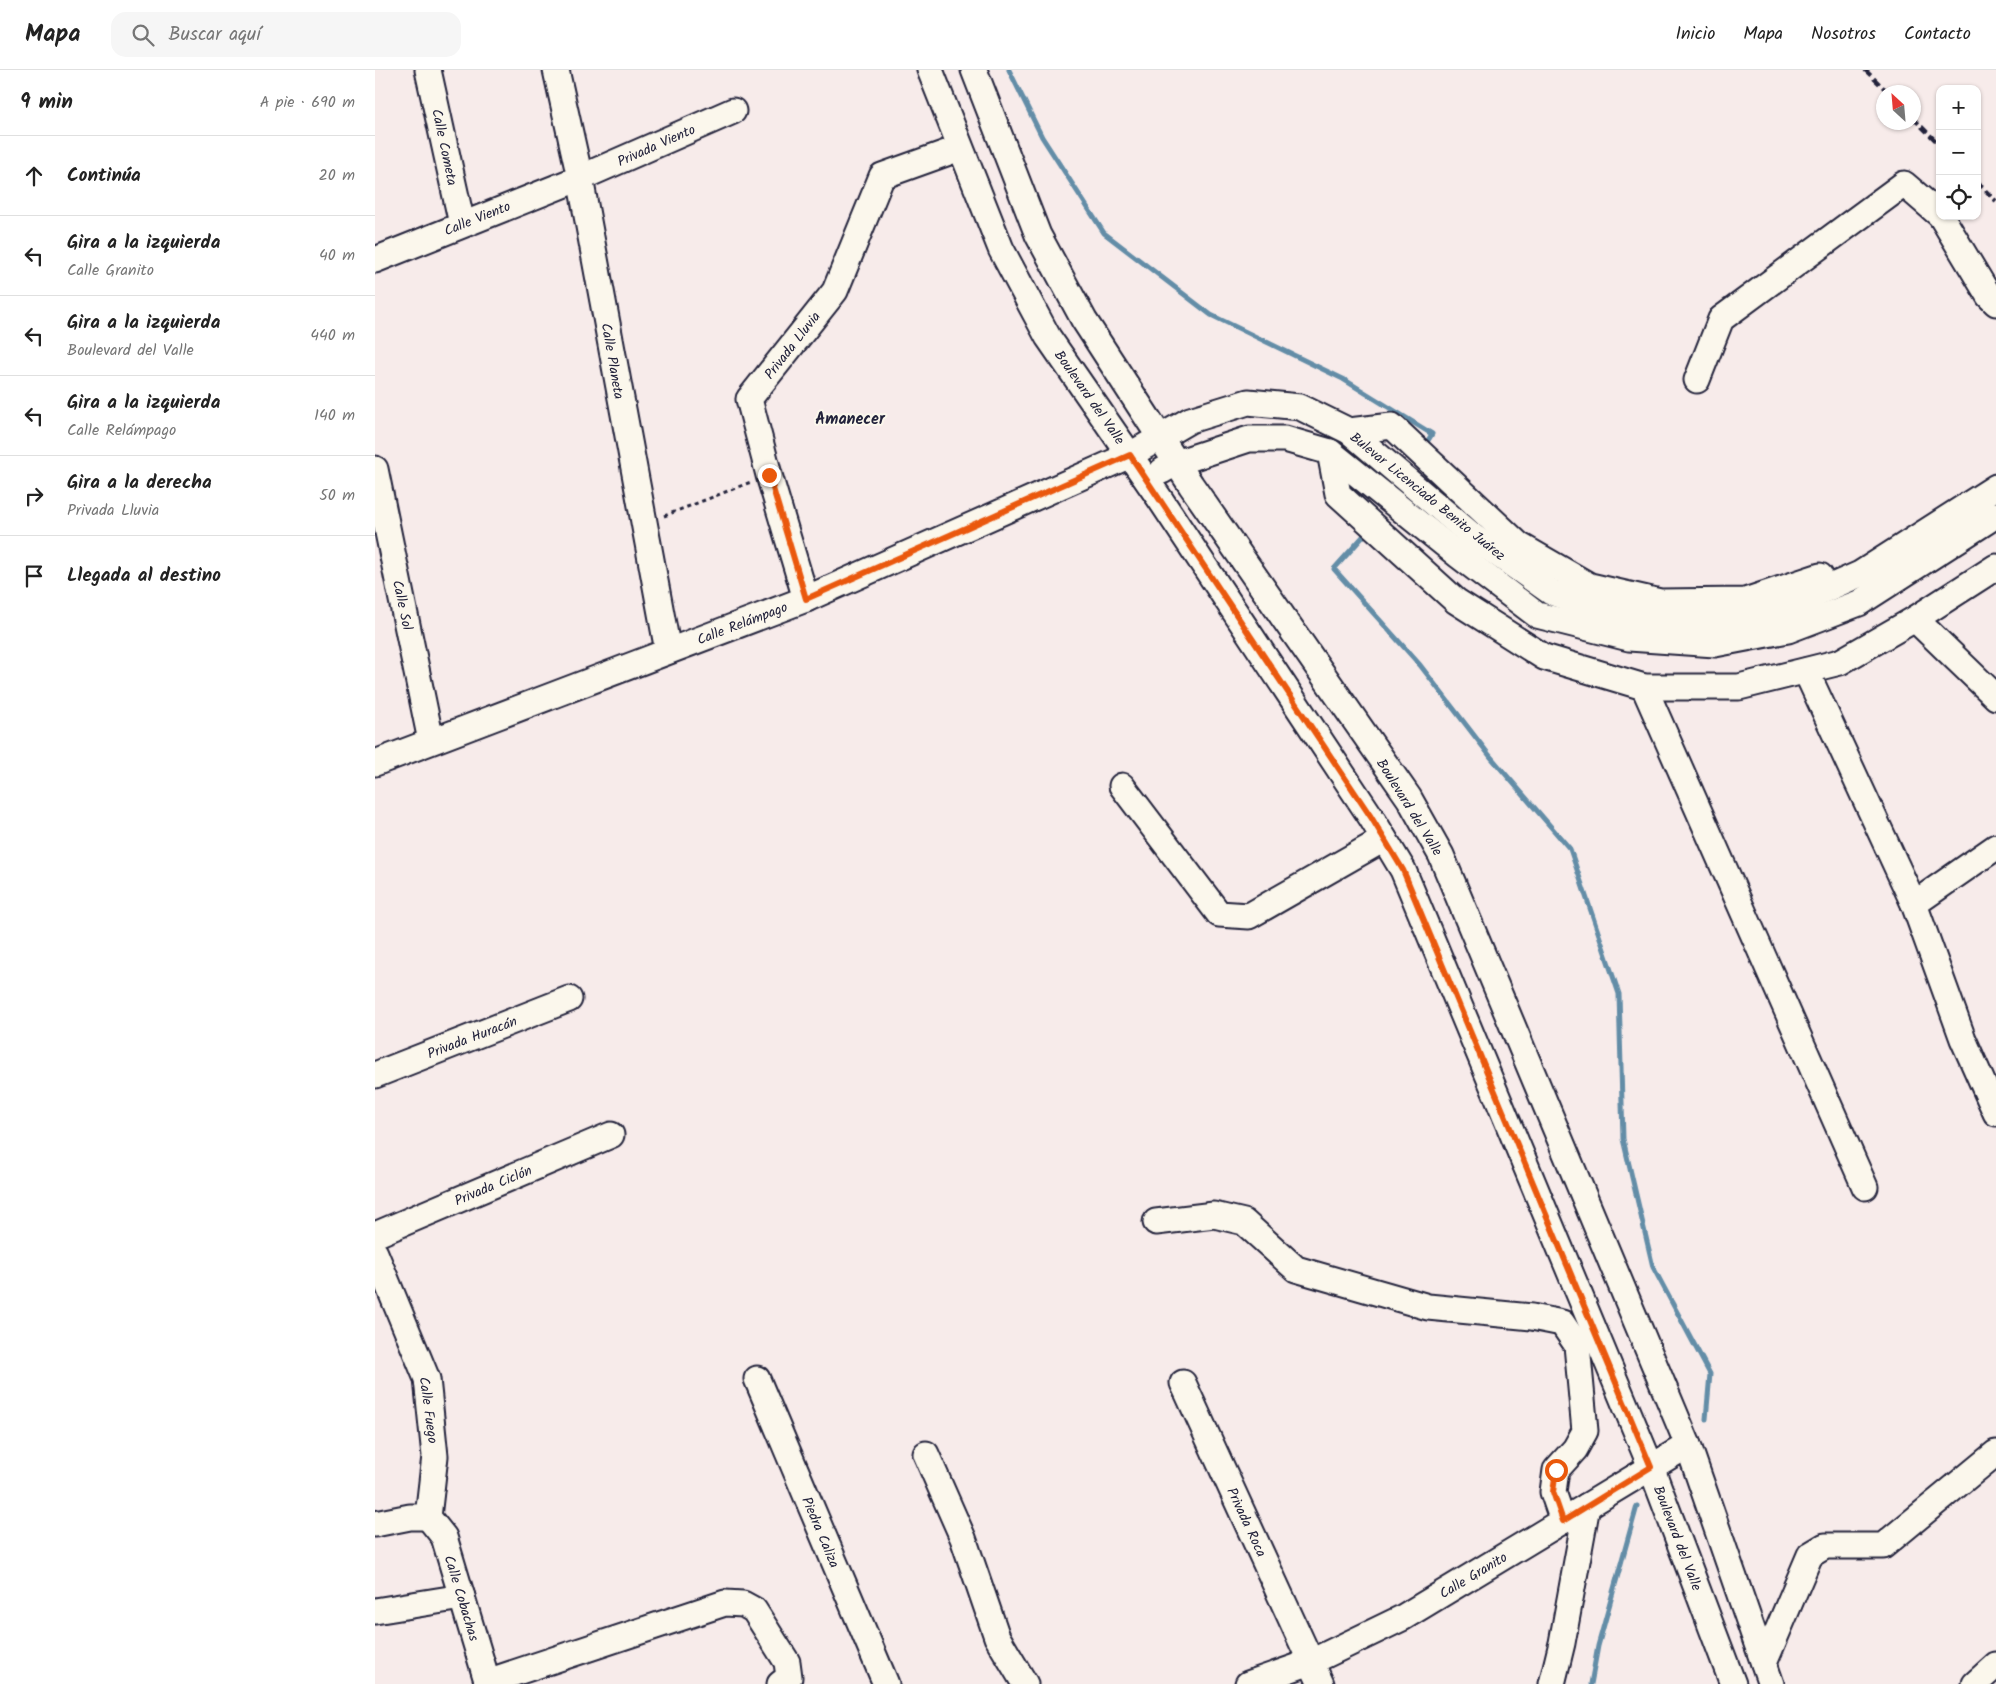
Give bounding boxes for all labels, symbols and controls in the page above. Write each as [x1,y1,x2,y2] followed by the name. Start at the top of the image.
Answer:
[111,12,461,57] search box
[25,15,81,54] text: Mapa
[169,20,261,50] text: Buscar aquí
[1675,20,1715,49] text: Inicio
[1743,20,1783,49] text: Mapa
[1811,20,1876,49] text: Nosotros
[1904,20,1971,49] text: Contacto
[129,21,157,49] icon: search
[1876,85,1921,130] north arrow
[1936,85,1981,220] map controls
[1936,85,1981,130] button: +
[20,86,73,119] text: 9 min
[260,90,355,115] text: A pie · 690 m
[425,107,463,188] street label: Calle Cometa
[614,119,699,173] street label: Privada Viento
[1936,130,1981,175] button: −
[67,161,141,191] text: Continúa
[20,162,48,190] icon: ahead
[319,163,355,188] text: 20 m
[1936,175,1981,220] button: locate
[441,196,514,242] street label: Calle Viento
[67,228,220,258] text: Gira a la izquierda
[20,242,48,270] icon: left
[319,243,355,268] text: 40 m
[67,258,154,283] text: Calle Granito
[759,307,826,384] street label: Privada Lluvia
[67,308,220,338] text: Gira a la izquierda
[594,321,630,401] street label: Calle Planeta
[20,322,48,350] icon: left
[310,323,355,348] text: 440 m
[67,338,194,363] text: Boulevard del Valle
[1048,346,1130,450] street label: Boulevard del Valle
[67,388,220,418] text: Gira a la izquierda
[20,402,48,430] icon: left
[314,403,355,428] text: 140 m
[815,407,886,432] district label: Amanecer
[67,418,176,443] text: Calle Relámpago
[1345,427,1510,567] street label: Bulevar Licenciado Benito Juárez
[758,464,781,487] route end
[67,468,212,498] text: Gira a la derecha
[20,482,48,510] icon: right
[319,483,355,508] text: 50 m
[67,498,159,523] text: Privada Lluvia
[67,561,221,591] text: Llegada al destino
[20,562,48,590] icon: arrive
[386,578,418,633] street label: Calle Sol
[694,597,791,651] street label: Calle Relámpago
[1370,755,1448,861] street label: Boulevard del Valle
[424,1011,521,1065] street label: Privada Huracán
[451,1160,536,1212] street label: Privada Ciclón
[412,1375,444,1445] street label: Calle Fuego
[1545,1459,1568,1482] route start
[1647,1483,1707,1595] street label: Boulevard del Valle
[1220,1484,1272,1561] street label: Privada Roca
[795,1493,845,1571] street label: Piedra Caliza
[1435,1547,1512,1605] street label: Calle Granito
[438,1553,485,1644] street label: Calle Cobachas

